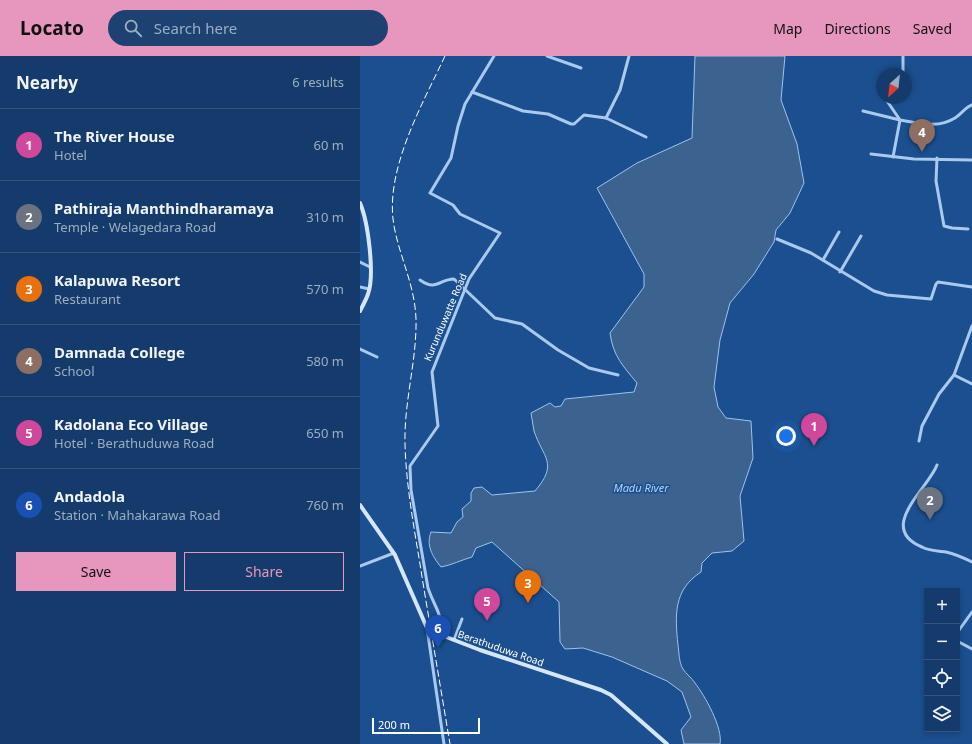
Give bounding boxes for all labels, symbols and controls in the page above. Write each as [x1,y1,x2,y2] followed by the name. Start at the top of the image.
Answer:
[108,10,388,46] search box
[20,15,84,41] text: Locato
[122,17,144,39] icon: search
[154,18,237,38] text: Search here
[773,19,802,38] text: Map
[824,19,891,38] text: Directions
[913,19,952,38] text: Saved
[876,68,912,104] north arrow
[16,71,78,94] text: Nearby
[292,73,344,91] text: 6 results
[909,119,935,152] pin: 4
[54,126,175,146] text: The River House
[25,136,33,154] text: 1
[314,136,344,154] text: 60 m
[54,146,87,164] text: Hotel
[54,198,274,218] text: Pathiraja Manthindharamaya
[25,208,33,226] text: 2
[306,208,344,226] text: 310 m
[54,218,216,236] text: Temple · Welagedara Road
[54,270,180,290] text: Kalapuwa Resort
[420,271,470,363] street label: Kurunduwatte Road
[25,280,33,298] text: 3
[306,280,344,298] text: 570 m
[54,290,121,308] text: Restaurant
[54,342,185,362] text: Damnada College
[25,352,33,370] text: 4
[306,352,344,370] text: 580 m
[54,362,95,380] text: School
[801,413,827,446] pin: 1
[54,414,208,434] text: Kadolana Eco Village
[25,424,33,442] text: 5
[306,424,344,442] text: 650 m
[776,426,796,446] your location
[54,434,214,452] text: Hotel · Berathuduwa Road
[613,480,669,495] water label: Madu River
[54,486,125,506] text: Andadola
[917,487,943,520] pin: 2
[25,496,33,514] text: 6
[306,496,344,514] text: 760 m
[54,506,221,524] text: Station · Mahakarawa Road
[16,552,176,591] button: Save
[184,552,344,591] button: Share
[515,570,541,603] pin: 3
[474,588,500,621] pin: 5
[924,588,960,732] map controls
[924,588,960,624] button: +
[425,615,451,648] pin: 6
[924,624,960,660] button: −
[456,627,546,669] street label: Berathuduwa Road
[924,660,960,696] button: locate
[924,696,960,732] button: layers
[372,716,480,735] scale bar
[378,717,410,732] text: 200 m

